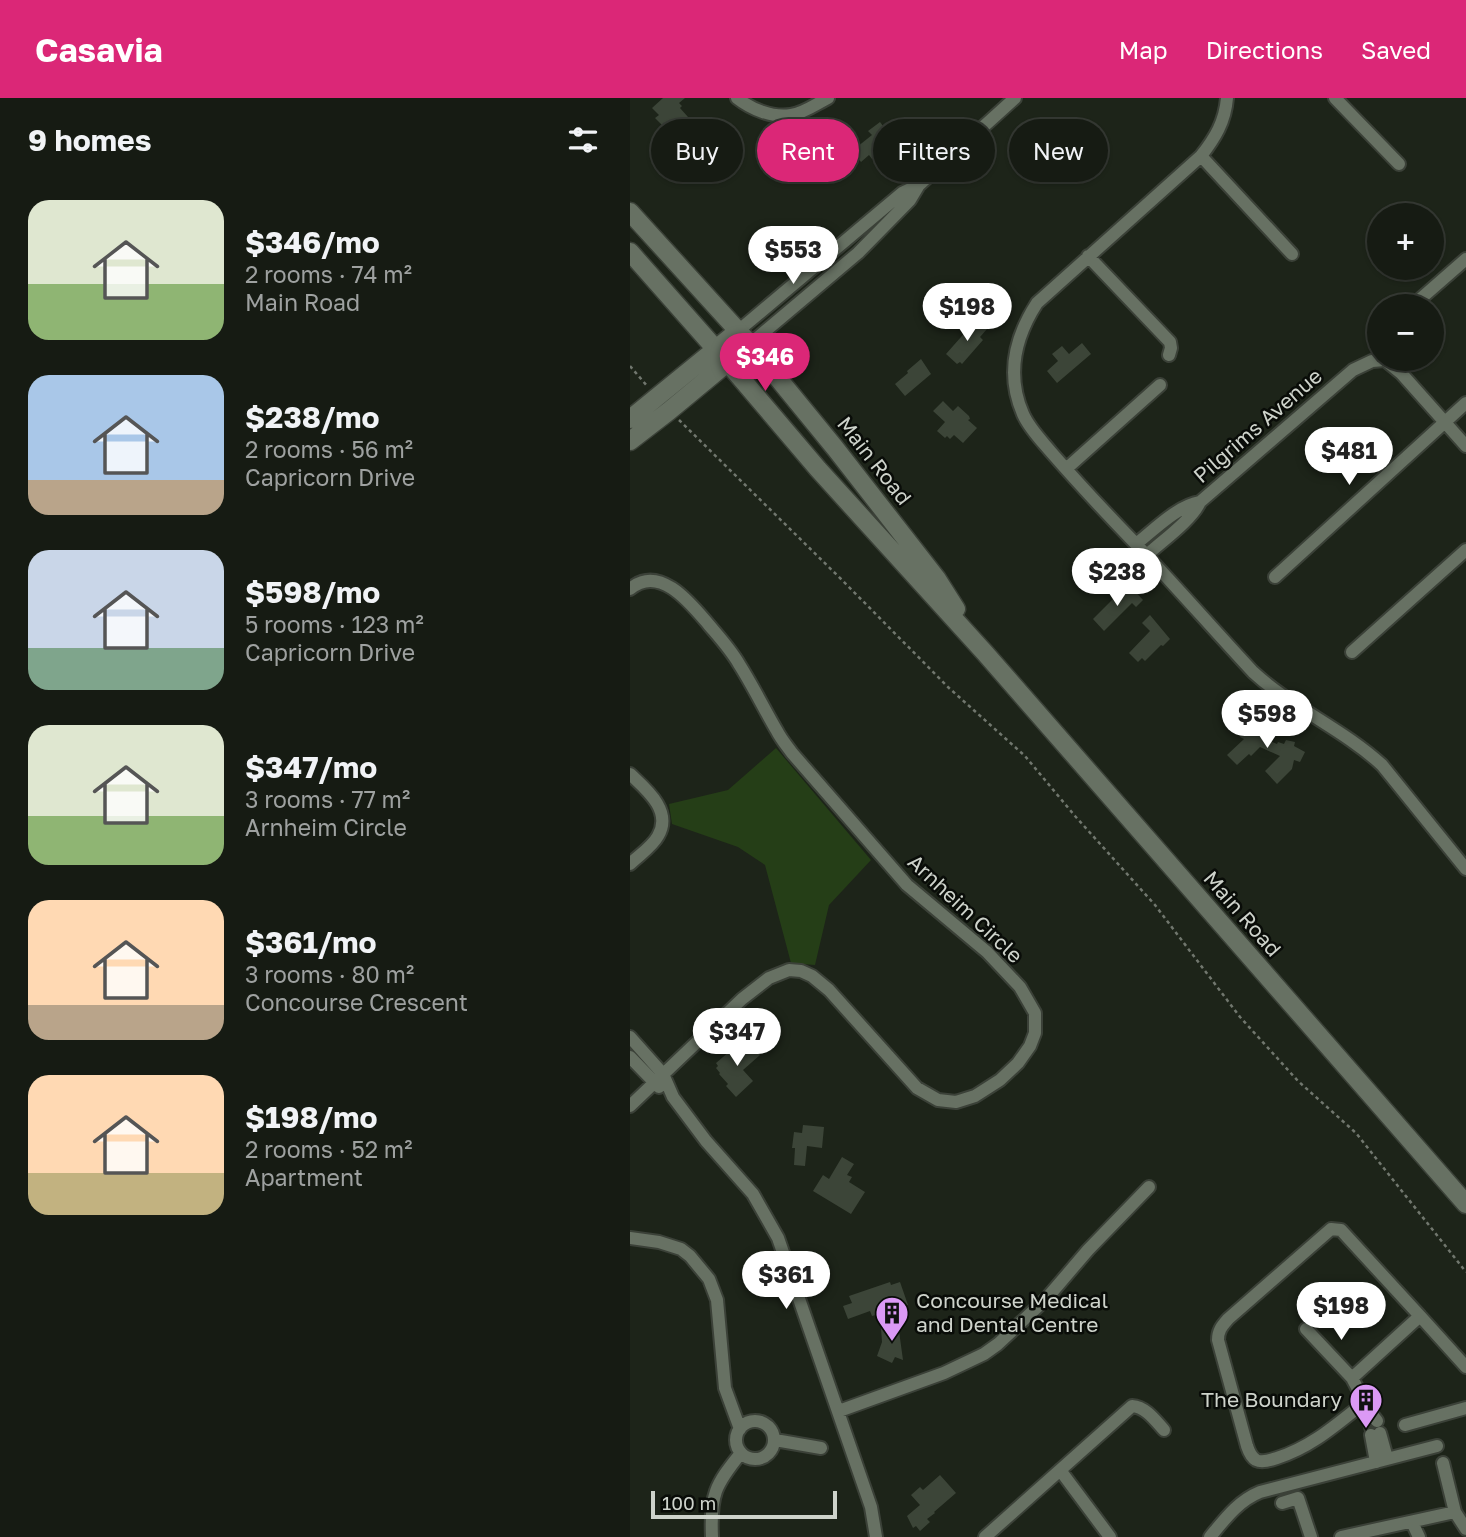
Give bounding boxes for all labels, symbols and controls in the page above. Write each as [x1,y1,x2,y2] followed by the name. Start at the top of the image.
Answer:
[35,30,163,69] text: Casavia
[1119,35,1168,64] text: Map
[1206,35,1323,64] text: Directions
[1361,35,1431,64] text: Saved
[651,119,743,182] chip: Buy
[757,119,859,182] chip: Rent
[873,119,995,182] chip: Filters
[1009,119,1108,182] chip: New
[564,121,602,159] icon: filters
[28,122,151,158] text: 9 homes
[1367,203,1444,371] map controls
[1367,203,1444,280] button: +
[245,224,380,260] text: $346/mo
[752,226,834,286] pin: $553
[84,228,168,312] icon: home
[764,235,822,263] text: $553
[245,260,412,288] text: 2 rooms · 74 m²
[926,284,1008,343] pin: $198
[245,288,360,316] text: Main Road
[939,292,995,320] text: $198
[1367,294,1444,371] button: −
[724,334,806,393] pin: $346
[736,342,794,370] text: $346
[1188,362,1327,488] street label: Pilgrims Avenue
[245,399,380,435] text: $238/mo
[84,403,168,487] icon: home
[832,411,917,510] street label: Main Road
[1308,428,1390,487] pin: $481
[245,435,413,463] text: 2 rooms · 56 m²
[1321,436,1377,464] text: $481
[245,463,415,491] text: Capricorn Drive
[1076,548,1158,608] pin: $238
[1088,557,1146,585] text: $238
[245,574,380,610] text: $598/mo
[84,578,168,662] icon: home
[245,610,424,638] text: 5 rooms · 123 m²
[245,638,415,666] text: Capricorn Drive
[1226,690,1308,750] pin: $598
[1238,699,1296,727] text: $598
[245,749,377,785] text: $347/mo
[84,753,168,837] icon: home
[245,785,410,813] text: 3 rooms · 77 m²
[245,813,407,841] text: Arnheim Circle
[903,848,1029,968] street label: Arnheim Circle
[1198,865,1287,962] street label: Main Road
[245,924,377,960] text: $361/mo
[84,928,168,1012] icon: home
[245,960,414,988] text: 3 rooms · 80 m²
[245,988,468,1016] text: Concourse Crescent
[696,1009,778,1068] pin: $347
[709,1017,765,1045] text: $347
[245,1099,377,1135] text: $198/mo
[84,1103,168,1187] icon: home
[245,1135,412,1163] text: 2 rooms · 52 m²
[245,1163,363,1191] text: Apartment
[745,1252,827,1311] pin: $361
[758,1260,814,1288] text: $361
[1300,1282,1382,1342] pin: $198
[916,1287,1108,1337] place label: Concourse Medical and Dental Centre
[1313,1291,1369,1319] text: $198
[873,1294,911,1343] building icon: Concourse Medical and Dental Centre
[1347,1381,1385,1430] building icon: The Boundary
[1201,1386,1342,1412] place label: The Boundary
[651,1488,836,1520] scale bar
[662,1491,716,1514] text: 100 m

